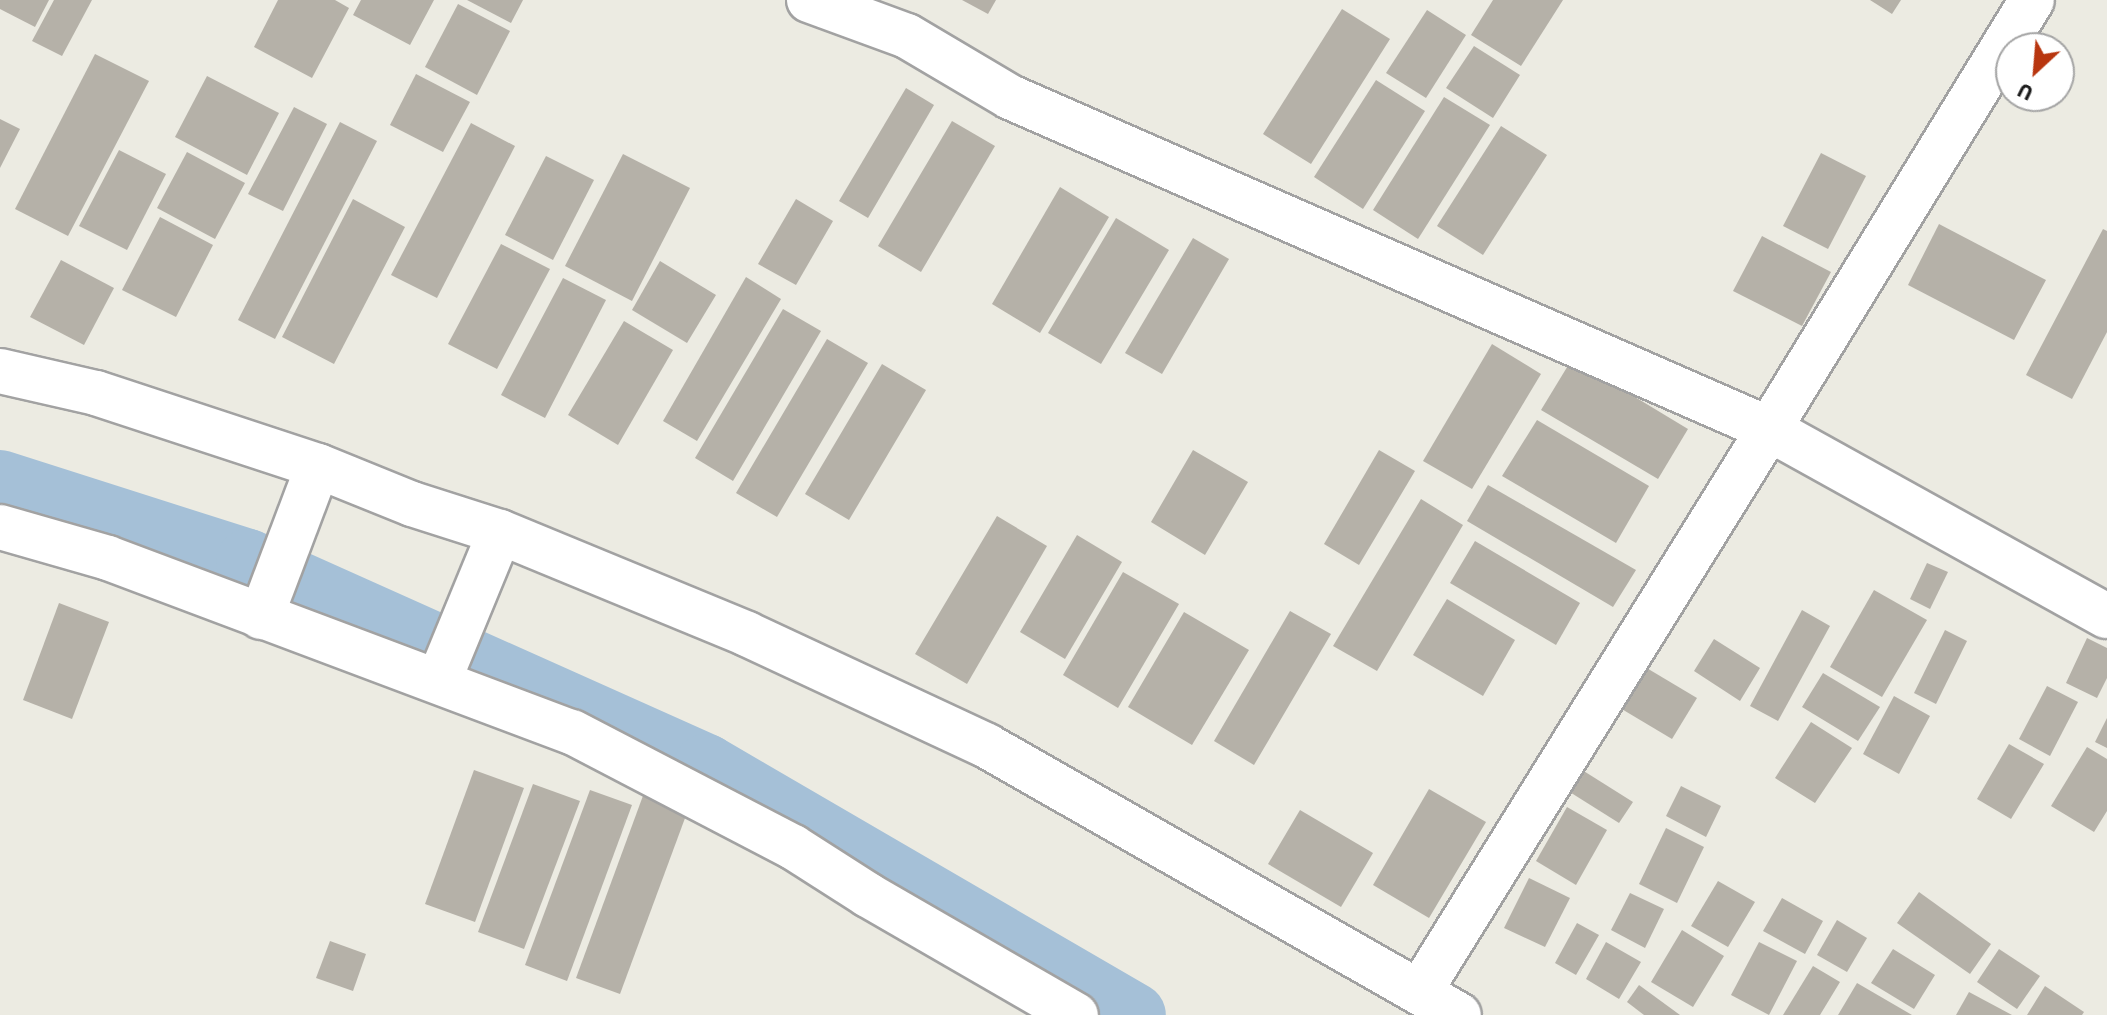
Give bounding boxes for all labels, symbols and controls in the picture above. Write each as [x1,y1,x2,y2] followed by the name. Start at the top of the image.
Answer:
[1995,32,2075,112] north arrow
[2012,74,2039,109] text: U

